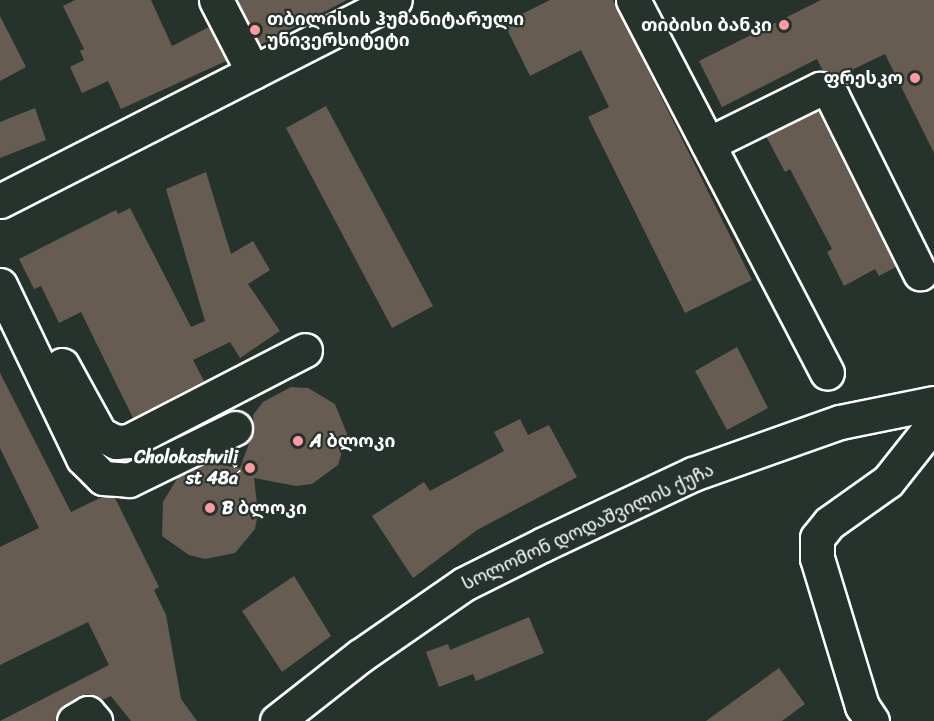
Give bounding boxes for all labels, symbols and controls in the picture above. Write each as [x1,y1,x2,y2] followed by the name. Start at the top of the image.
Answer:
[267,9,524,52] place label: თბილისის ჰუმანიტარული უნივერსიტეტი
[641,14,772,36] place label: თიბისი ბანკი
[777,18,791,32] marker: თიბისი ბანკი
[248,23,262,37] marker: თბილისის ჰუმანიტარული უნივერსიტეტი
[823,67,903,89] place label: ფრესკო
[908,71,922,85] marker: ფრესკო
[310,430,395,452] place label: A ბლოკი
[291,434,305,448] marker: A ბლოკი
[134,447,238,490] place label: Cholokashvili st 48a
[459,459,717,595] street label: სოლომონ დოდაშვილის ქუჩა
[243,461,257,475] marker: Cholokashvili st 48a
[222,497,307,519] place label: B ბლოკი
[203,501,217,515] marker: B ბლოკი

